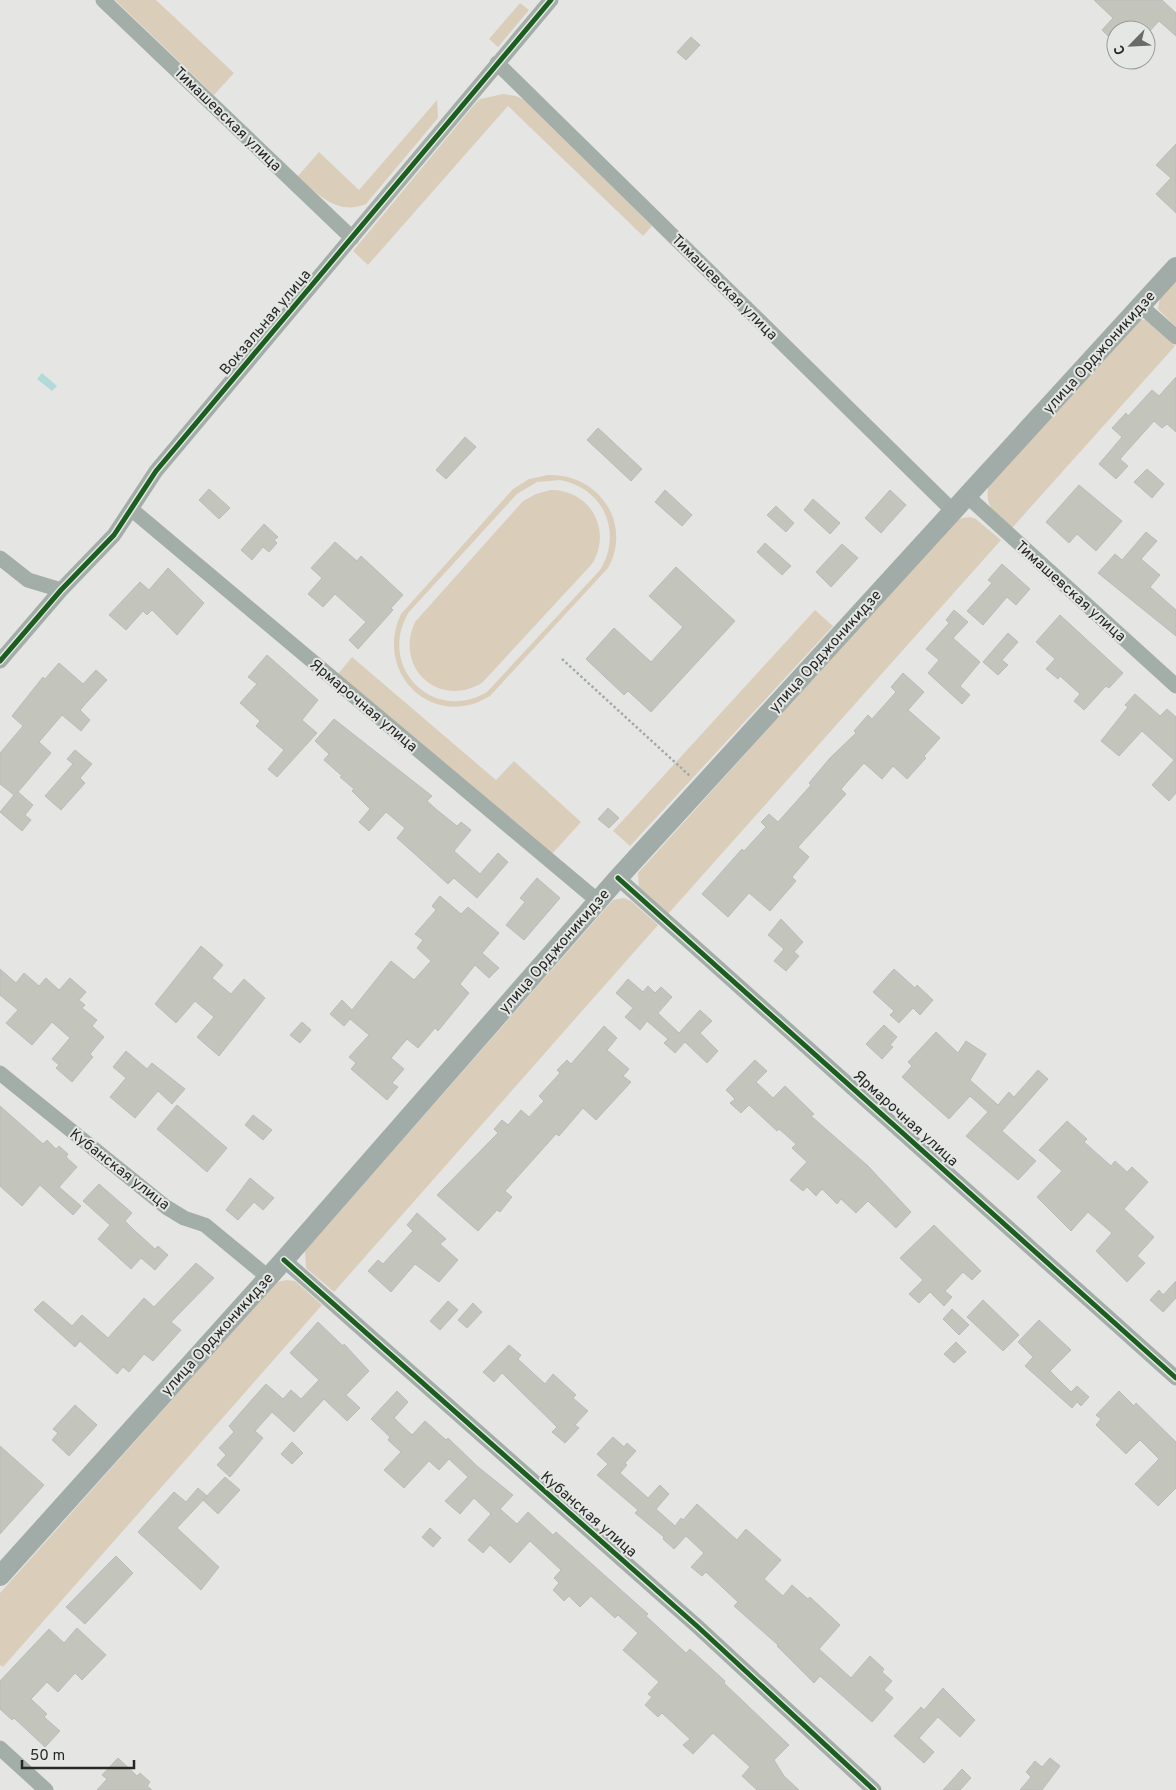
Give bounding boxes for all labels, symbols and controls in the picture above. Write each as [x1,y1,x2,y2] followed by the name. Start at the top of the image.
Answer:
[1106,20,1156,70] north arrow
[1111,42,1130,57] text: С
[169,64,285,176] street label: Тимашевская улица
[667,231,781,345] street label: Тимашевская улица
[216,266,316,380] street label: Вокзальная улица
[1040,288,1160,418] street label: улица Орджоникидзе
[1011,537,1129,647] street label: Тимашевская улица
[766,587,886,717] street label: улица Орджоникидзе
[305,655,421,757] street label: Ярмарочная улица
[496,886,614,1018] street label: улица Орджоникидзе
[848,1067,962,1171] street label: Ярмарочная улица
[65,1125,173,1215] street label: Кубанская улица
[158,1270,278,1400] street label: улица Орджоникидзе
[536,1468,640,1562] street label: Кубанская улица
[22,1738,135,1770] scale bar
[30,1747,65,1766] text: 50 m

